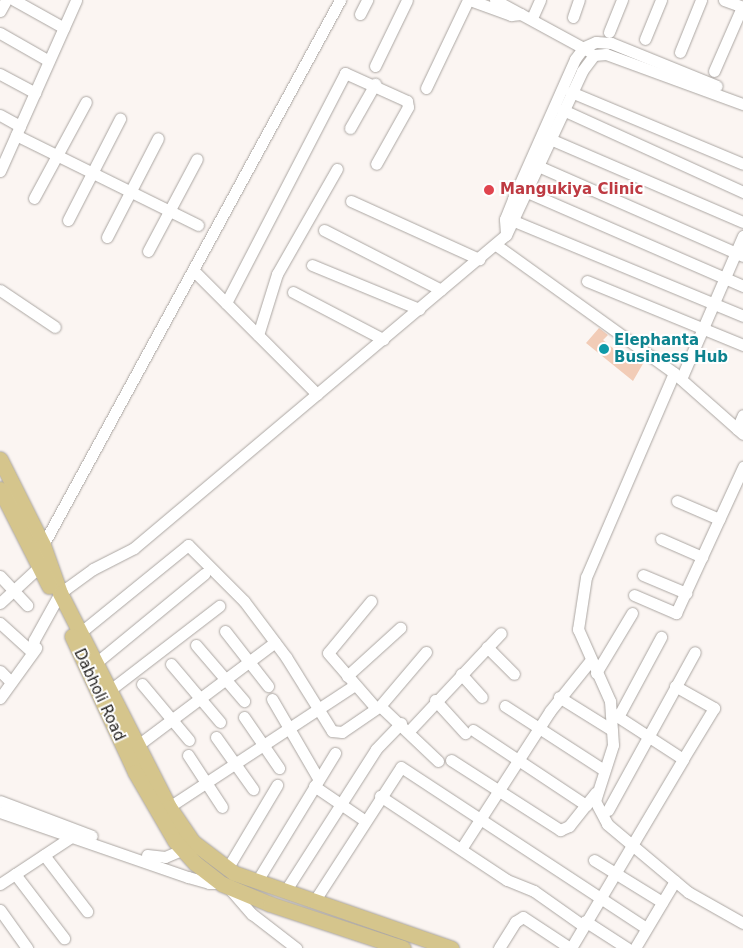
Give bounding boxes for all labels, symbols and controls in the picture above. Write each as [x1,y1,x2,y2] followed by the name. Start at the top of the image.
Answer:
[500,181,643,199] place label: Mangukiya Clinic
[482,183,496,197] marker: Mangukiya Clinic
[614,331,728,366] place label: Elephanta Business Hub
[598,343,610,355] marker: Elephanta Business Hub
[70,646,128,744] street label: Dabholi Road

